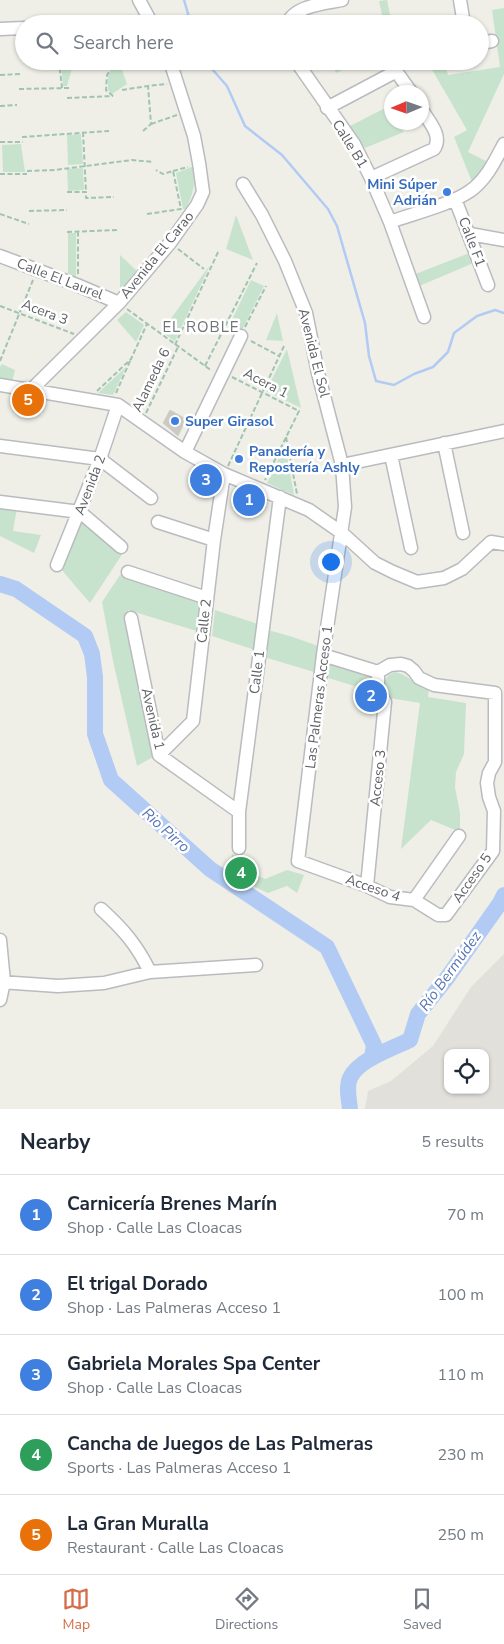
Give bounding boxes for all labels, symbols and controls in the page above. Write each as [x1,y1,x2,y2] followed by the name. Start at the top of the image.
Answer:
[15,15,489,70] search box
[33,29,61,57] icon: search
[73,30,174,56] text: Search here
[384,85,429,130] north arrow
[328,116,372,172] street label: Calle B1
[367,175,438,210] place label: Mini Súper Adrián
[441,186,453,198] marker: Mini Súper Adrián
[116,207,198,303] street label: Avenida El Carao
[454,214,490,270] street label: Calle F1
[14,254,107,305] street label: Calle El Laurel
[19,294,71,330] street label: Acera 3
[294,306,334,400] street label: Avenida El Sol
[162,317,240,337] district label: EL ROBLE
[127,345,175,415] street label: Alameda 6
[240,364,292,402] street label: Acera 1
[12,381,44,419] pin: 5
[185,412,274,431] place label: Super Girasol
[169,415,181,427] marker: Super Girasol
[249,442,360,477] place label: Panadería y Repostería Ashly
[70,452,110,518] street label: Avenida 2
[233,453,245,465] marker: Panadería y Repostería Ashly
[190,461,222,499] pin: 3
[233,481,265,519] pin: 1
[318,549,344,575] your location
[192,598,216,644] street label: Calle 2
[301,624,337,770] street label: Las Palmeras Acceso 1
[245,649,269,695] street label: Calle 1
[355,677,387,715] pin: 2
[137,686,169,752] street label: Avenida 1
[366,749,390,807] street label: Acceso 3
[138,803,194,857] water label: Rio Pirro
[448,849,496,907] street label: Acceso 5
[225,854,257,892] pin: 4
[343,870,403,906] street label: Acceso 4
[414,927,486,1015] water label: Río Bermúdez
[444,1049,489,1094] map controls
[444,1049,489,1094] button: locate
[20,1128,90,1156] text: Nearby
[422,1131,484,1153] text: 5 results
[67,1191,277,1217] text: Carnicería Brenes Marín
[31,1204,41,1226] text: 1
[447,1204,484,1226] text: 70 m
[67,1217,242,1239] text: Shop · Calle Las Cloacas
[67,1271,208,1297] text: El trigal Dorado
[31,1284,41,1306] text: 2
[437,1284,484,1306] text: 100 m
[67,1297,281,1319] text: Shop · Las Palmeras Acceso 1
[67,1351,320,1377] text: Gabriela Morales Spa Center
[31,1364,41,1386] text: 3
[437,1364,484,1386] text: 110 m
[67,1377,242,1399] text: Shop · Calle Las Cloacas
[67,1431,373,1457] text: Cancha de Juegos de Las Palmeras
[31,1444,41,1466] text: 4
[437,1444,484,1466] text: 230 m
[67,1457,291,1479] text: Sports · Las Palmeras Acceso 1
[67,1511,209,1537] text: La Gran Muralla
[31,1524,41,1546] text: 5
[437,1524,484,1546] text: 250 m
[67,1537,284,1559] text: Restaurant · Calle Las Cloacas
[62,1585,90,1634] tab: Map
[215,1585,278,1634] tab: Directions
[403,1585,442,1634] tab: Saved

